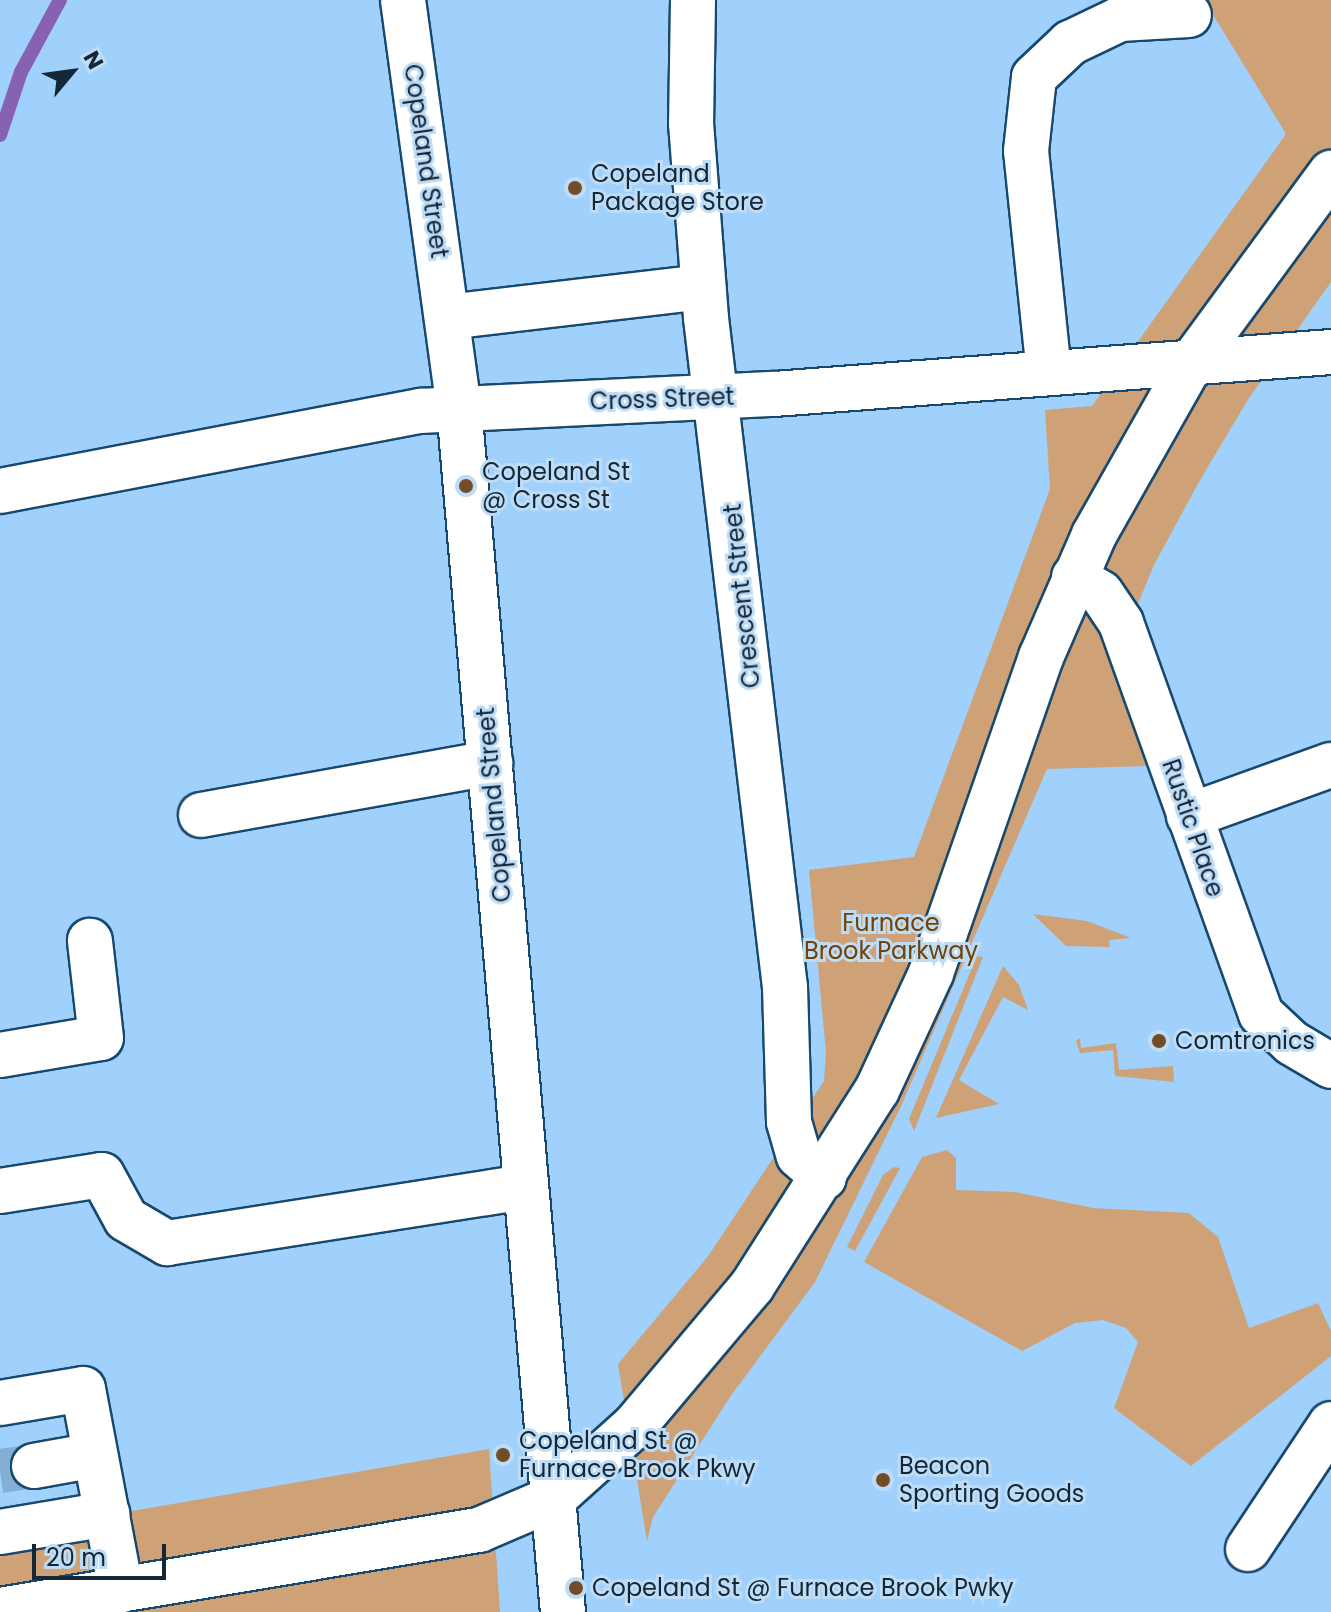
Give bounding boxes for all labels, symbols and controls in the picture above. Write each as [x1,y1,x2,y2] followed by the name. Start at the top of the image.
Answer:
[32,32,112,112] north arrow
[76,45,111,75] text: N
[398,62,454,260] street label: Copeland Street
[591,160,764,216] place label: Copeland Package Store
[566,179,584,197] marker: Copeland Package Store
[589,382,735,416] street label: Cross Street
[482,458,630,514] place label: Copeland St @ Cross St
[457,477,475,495] marker: Copeland St @ Cross St
[718,502,766,690] street label: Crescent Street
[471,706,517,904] street label: Copeland Street
[1156,755,1230,901] street label: Rustic Place
[804,909,978,965] park label: Furnace Brook Parkway
[1175,1027,1315,1055] place label: Comtronics
[1150,1032,1168,1050] marker: Comtronics
[519,1427,755,1483] place label: Copeland St @ Furnace Brook Pkwy
[494,1446,512,1464] marker: Copeland St @ Furnace Brook Pkwy
[899,1452,1084,1508] place label: Beacon Sporting Goods
[874,1471,892,1489] marker: Beacon Sporting Goods
[36,1528,170,1578] scale bar
[46,1541,106,1574] text: 20 m
[592,1574,1014,1602] place label: Copeland St @ Furnace Brook Pwky
[567,1579,585,1597] marker: Copeland St @ Furnace Brook Pwky

